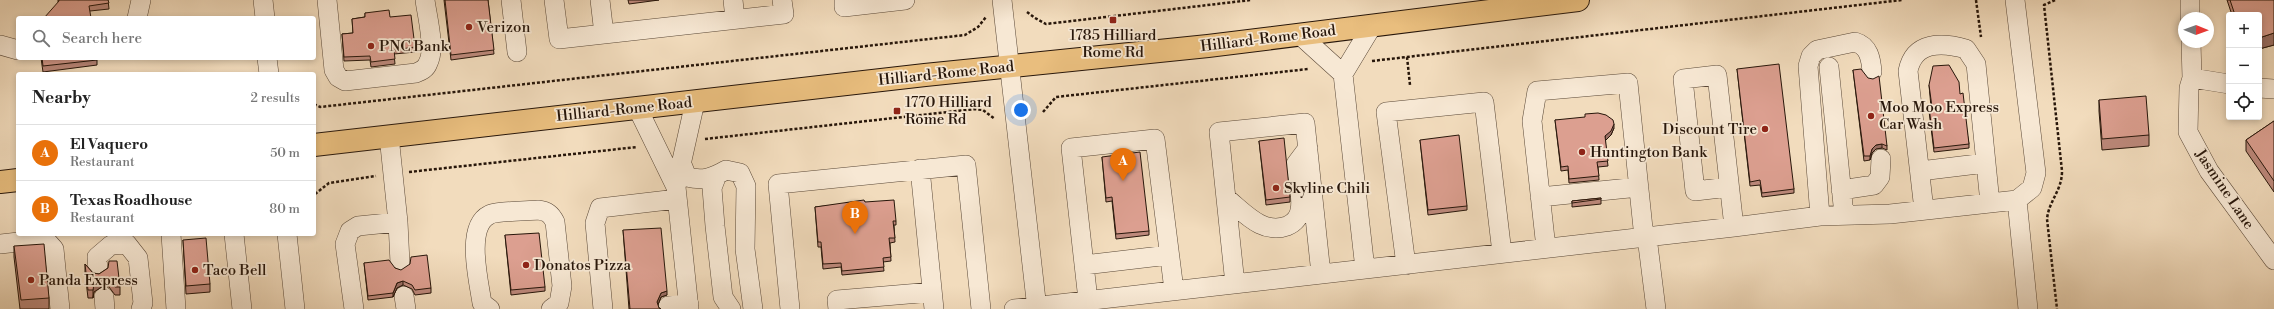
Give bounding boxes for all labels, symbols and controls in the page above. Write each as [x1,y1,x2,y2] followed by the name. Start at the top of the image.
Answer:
[2178,12,2214,48] north arrow
[2226,12,2262,120] map controls
[2226,12,2262,48] button: +
[1108,15,1118,25] marker: 1785 Hilliard Rome Rd
[16,16,316,60] search box
[476,18,530,37] place label: Verizon
[1199,21,1337,56] street label: Hilliard-Rome Road
[464,22,474,32] marker: Verizon
[1070,26,1157,62] place label: 1785 Hilliard Rome Rd
[30,27,52,49] icon: search
[62,29,142,48] text: Search here
[379,37,450,56] place label: PNC Bank
[366,41,376,51] marker: PNC Bank
[2226,48,2262,84] button: −
[877,57,1015,90] street label: Hilliard-Rome Road
[2226,84,2262,120] button: locate
[32,87,91,109] text: Nearby
[251,90,300,106] text: 2 results
[555,93,693,126] street label: Hilliard-Rome Road
[905,93,992,129] place label: 1770 Hilliard Rome Rd
[1879,98,1999,134] place label: Moo Moo Express Car Wash
[1011,100,1031,120] your location
[892,106,902,116] marker: 1770 Hilliard Rome Rd
[1866,111,1876,121] marker: Moo Moo Express Car Wash
[1663,120,1757,139] place label: Discount Tire
[1760,124,1770,134] marker: Discount Tire
[70,135,148,154] text: El Vaquero
[1590,143,1708,162] place label: Huntington Bank
[40,145,50,161] text: A
[270,145,300,161] text: 50 m
[2190,145,2258,233] street label: Jasmine Lane
[1577,147,1587,157] marker: Huntington Bank
[1110,148,1136,181] pin: A
[70,154,135,170] text: Restaurant
[1284,179,1370,198] place label: Skyline Chili
[1271,183,1281,193] marker: Skyline Chili
[70,191,192,210] text: Texas Roadhouse
[40,201,50,217] text: B
[269,201,300,217] text: 80 m
[842,201,868,234] pin: B
[70,210,135,226] text: Restaurant
[534,256,631,275] place label: Donatos Pizza
[521,260,531,270] marker: Donatos Pizza
[203,261,267,280] place label: Taco Bell
[190,265,200,275] marker: Taco Bell
[39,271,138,290] place label: Panda Express
[26,275,36,285] marker: Panda Express

